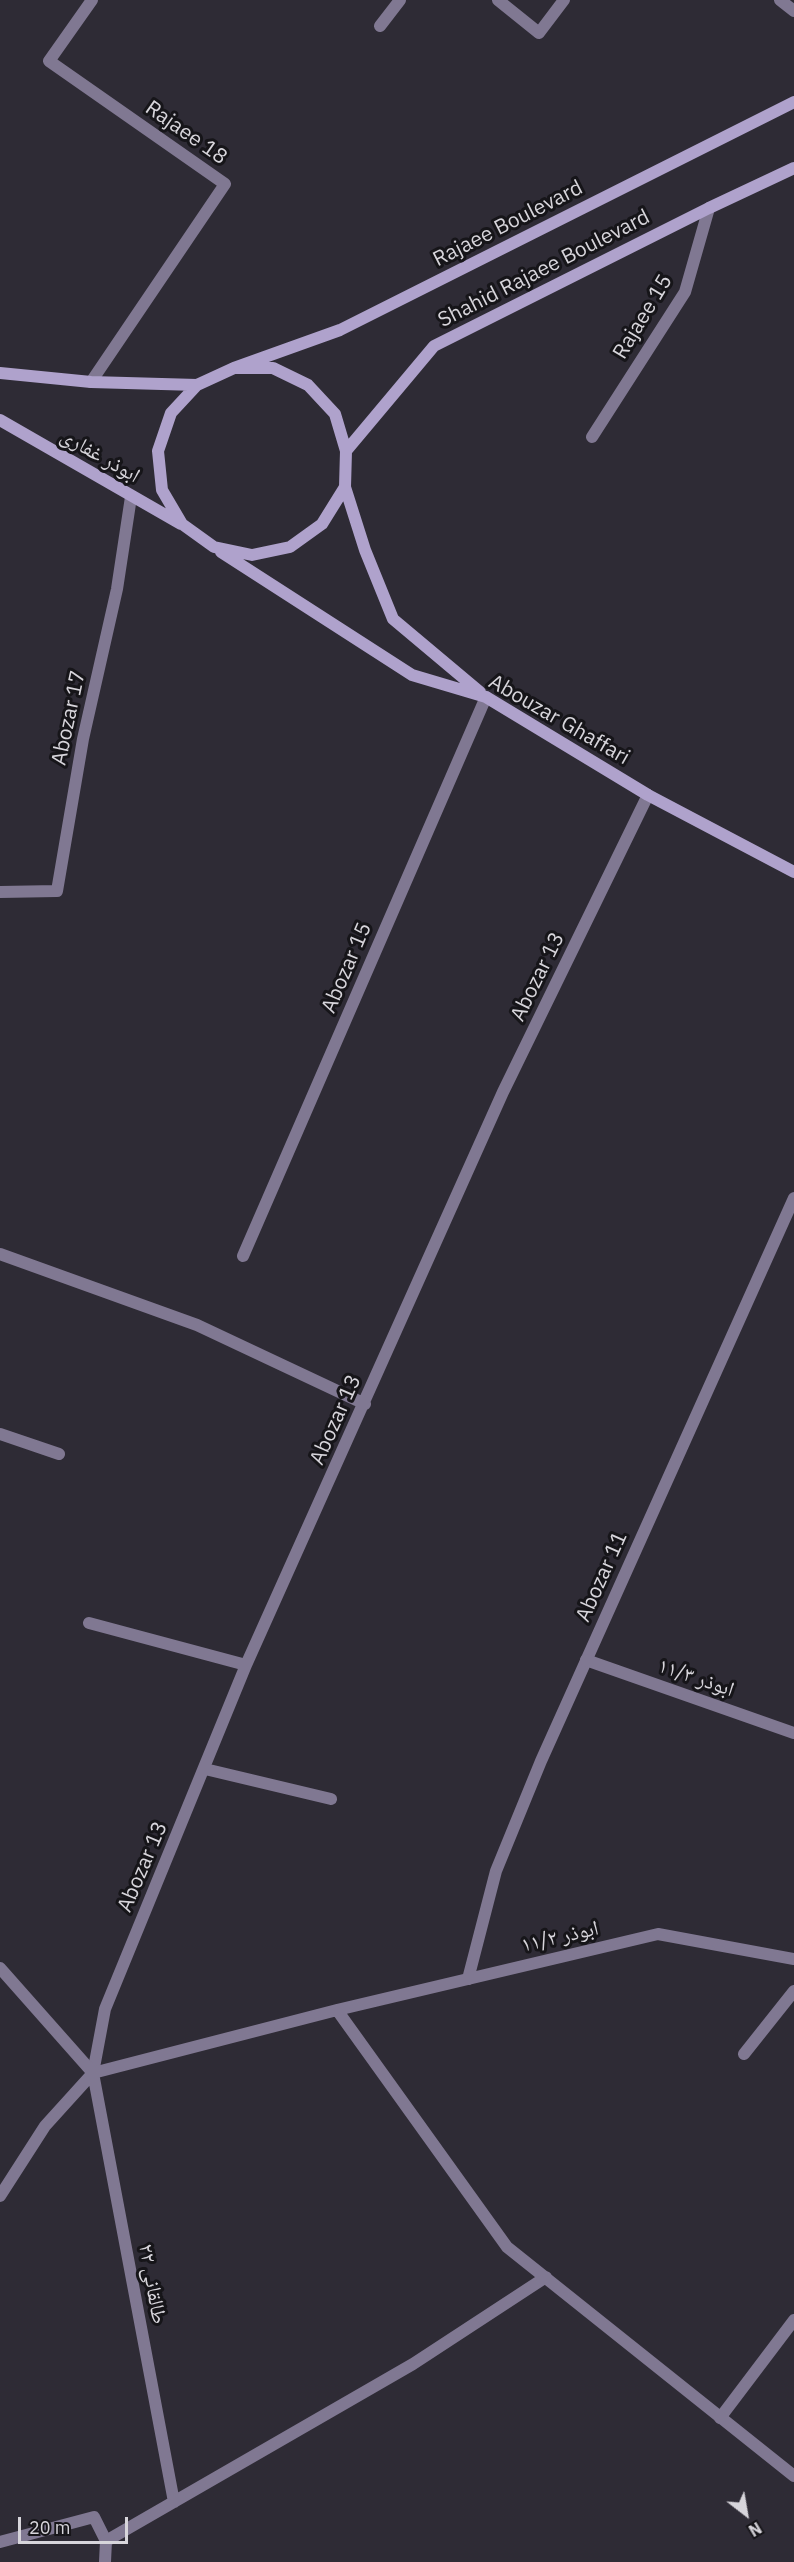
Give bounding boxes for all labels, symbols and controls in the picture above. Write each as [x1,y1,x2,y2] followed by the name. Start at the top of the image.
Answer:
[140,96,232,170] street label: Rajaee 18
[429,175,587,273] street label: Rajaee Boulevard
[434,205,654,333] street label: Shahid Rajaee Boulevard
[608,270,678,364] street label: Rajaee 15
[56,423,144,489] street label: ابوذر غفاری
[47,668,91,768] street label: Abozar 17
[484,669,634,771] street label: Abouzar Ghaffari
[317,919,377,1017] street label: Abozar 15
[506,928,570,1026] street label: Abozar 13
[305,1371,367,1469] street label: Abozar 13
[571,1528,633,1626] street label: Abozar 11
[655,1653,737,1703] street label: ابوذر ۱۱/۳
[113,1818,173,1916] street label: Abozar 13
[519,1916,601,1958] street label: ابوذر ۱۱/۲
[133,2242,171,2326] street label: طالقانی ۲۲
[716,2484,776,2544] north arrow
[21,2505,130,2543] scale bar
[29,2516,71,2539] text: 20 m
[745,2518,765,2541] text: N

